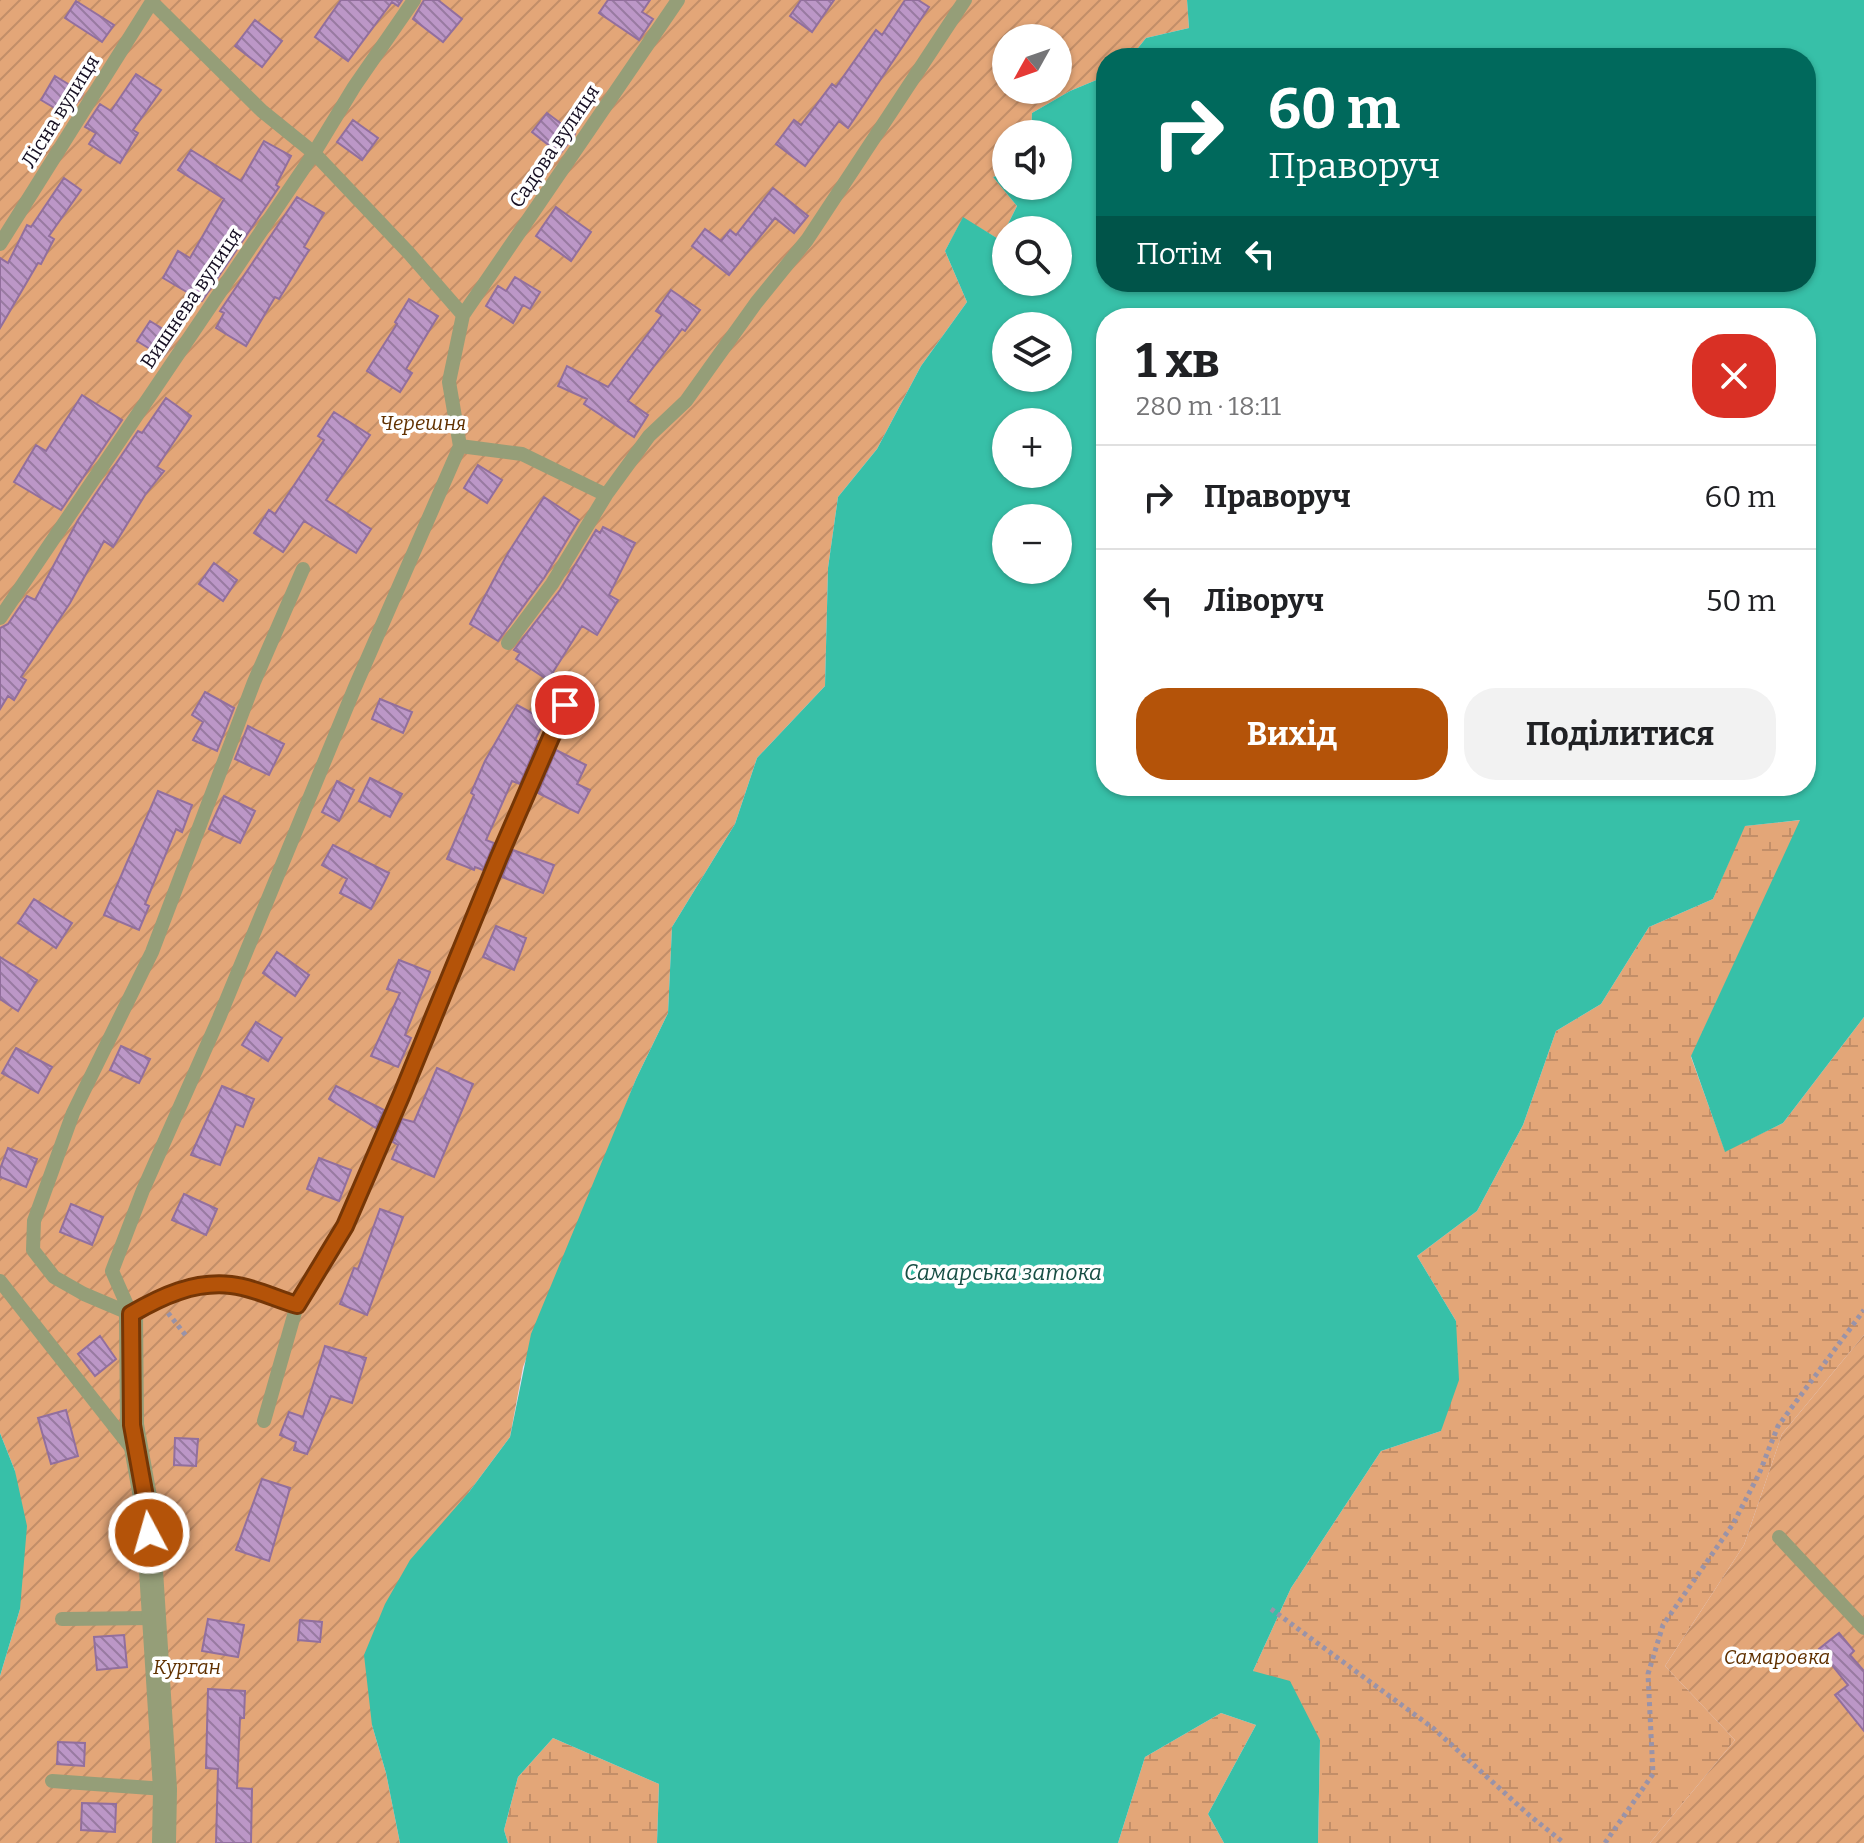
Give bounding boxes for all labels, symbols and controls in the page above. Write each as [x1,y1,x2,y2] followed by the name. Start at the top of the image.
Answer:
[992,24,1072,104] north arrow
[992,24,1072,584] map controls
[16,50,104,172] street label: Лісна вулиця
[1268,76,1400,143] text: 60 m
[504,80,604,212] street label: Садова вулиця
[1136,80,1240,184] icon: right
[992,120,1072,200] button: sound
[1268,144,1440,188] text: Праворуч
[992,216,1072,296] button: search
[135,223,247,373] street label: Вишнева вулиця
[1238,232,1282,276] icon: left
[1136,236,1222,272] text: Потім
[992,312,1072,392] button: layers
[1136,332,1220,390] text: 1 хв
[1692,334,1776,418] button: close
[1136,391,1281,422] text: 280 m · 18:11
[992,408,1072,488] button: +
[380,411,466,435] park label: Черешня
[1136,475,1180,519] icon: right
[1204,479,1351,515] text: Праворуч
[1705,479,1776,515] text: 60 m
[992,504,1072,584] button: −
[1136,579,1180,623] icon: left
[1204,583,1324,619] text: Ліворуч
[1706,583,1776,619] text: 50 m
[531,671,599,739] pin
[543,683,587,727] icon: arrive
[1136,688,1448,780] button: Вихід
[1464,688,1776,780] button: Поділитися
[904,1259,1102,1286] water label: Самарська затока
[107,1491,191,1575] position arrow
[1724,1645,1830,1669] park label: Самаровка
[153,1655,221,1679] park label: Курган

